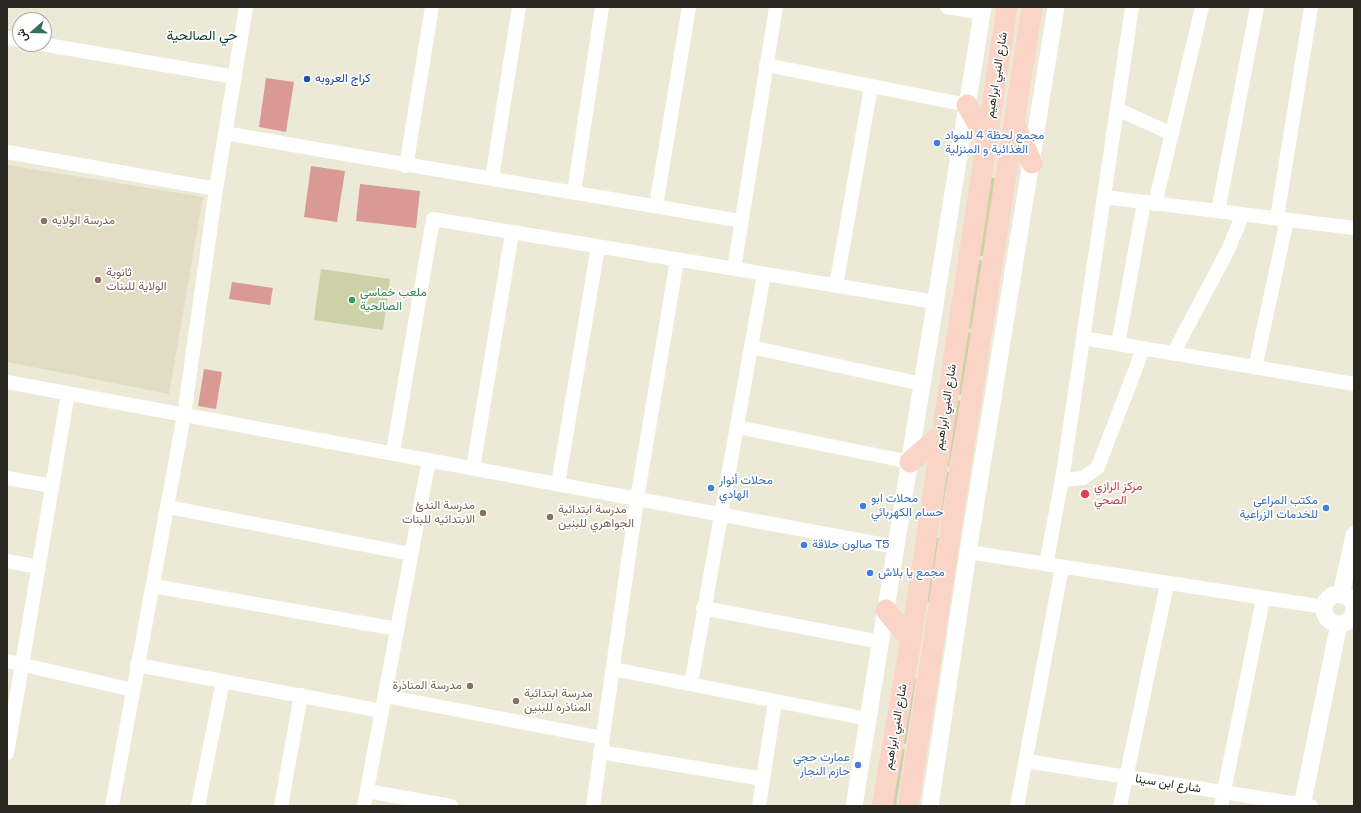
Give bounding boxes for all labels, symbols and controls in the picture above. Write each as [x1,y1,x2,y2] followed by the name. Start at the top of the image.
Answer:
[12,12,52,52] north arrow
[13,27,31,44] text: ش
[167,28,237,44] district label: حي الصالحية
[983,31,1011,119] street label: شارع النبي ابراهيم
[315,72,371,86] place label: كراج العروبه
[302,74,312,84] marker: كراج العروبه
[945,129,1044,157] place label: مجمع لحظة 4 للمواد الغذائية و المنزلية
[932,138,942,148] marker: مجمع لحظة 4 للمواد الغذائية و المنزلية
[52,214,115,228] place label: مدرسة الولايه
[39,216,49,226] marker: مدرسة الولايه
[106,266,167,294] place label: ثانوية الولاية للبنات
[93,275,103,285] marker: ثانوية الولاية للبنات
[360,286,427,314] place label: ملعب خماسي الصالحية
[347,295,357,305] marker: ملعب خماسي الصالحية
[932,363,960,451] street label: شارع النبي ابراهيم
[719,474,773,502] place label: محلات أنوار الهادي
[1094,480,1142,508] place label: مركز الرازي الصحي
[706,483,716,493] marker: محلات أنوار الهادي
[1079,488,1091,500] marker: مركز الرازي الصحي
[871,492,943,520] place label: محلات ابو حسام الكهربائي
[1239,494,1318,522] place label: مكتب المراعي للخدمات الزراعية
[402,499,475,527] place label: مدرسة الندئ الابتدائيه للبنات
[858,501,868,511] marker: محلات ابو حسام الكهربائي
[558,503,634,531] place label: مدرسة ابتدائية الجواهري للبنين
[1321,503,1331,513] marker: مكتب المراعي للخدمات الزراعية
[478,508,488,518] marker: مدرسة الندئ الابتدائيه للبنات
[545,512,555,522] marker: مدرسة ابتدائية الجواهري للبنين
[812,538,889,552] place label: صالون حلاقة T5
[799,540,809,550] marker: صالون حلاقة T5
[878,566,945,580] place label: مجمع يا بلاش
[865,568,875,578] marker: مجمع يا بلاش
[392,679,462,693] place label: مدرسة المناذرة
[465,681,475,691] marker: مدرسة المناذرة
[881,683,911,771] street label: شارع النبي ابراهيم
[524,687,593,715] place label: مدرسة ابتدائية المناذره للبنين
[511,696,521,706] marker: مدرسة ابتدائية المناذره للبنين
[793,751,850,779] place label: عمارت حجي حازم النجار
[853,760,863,770] marker: عمارت حجي حازم النجار
[1134,772,1202,796] street label: شارع ابن سينا

